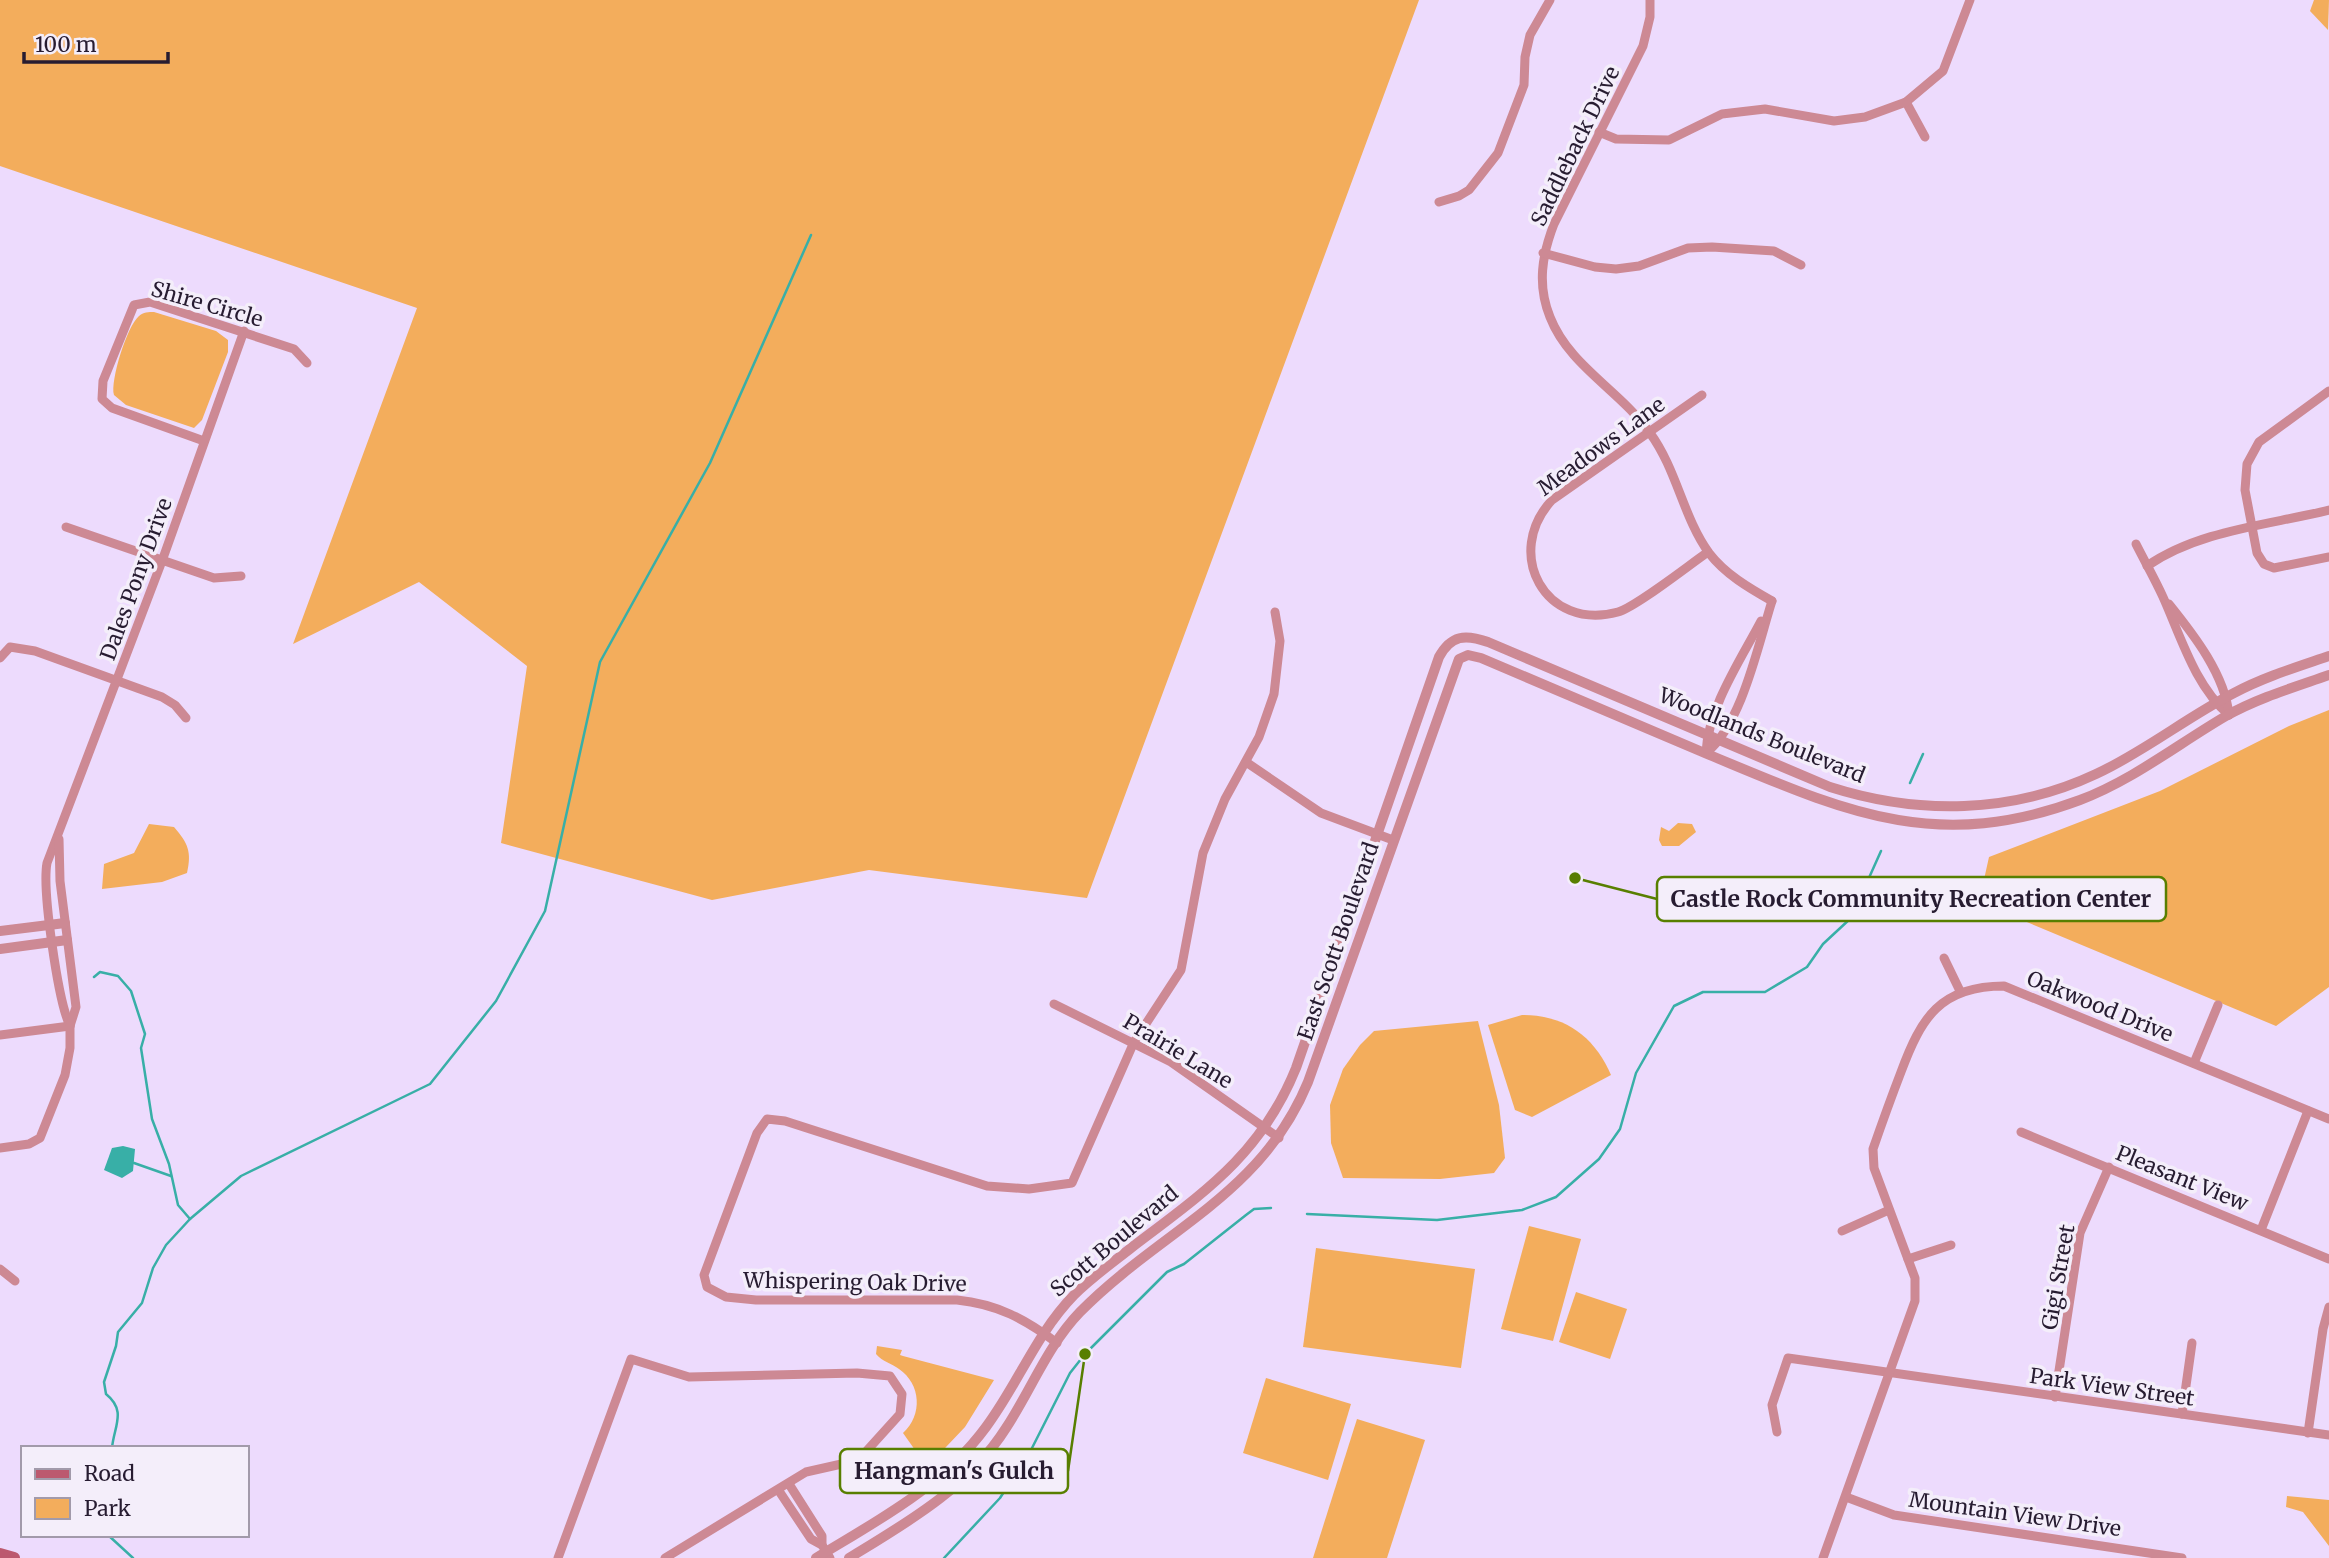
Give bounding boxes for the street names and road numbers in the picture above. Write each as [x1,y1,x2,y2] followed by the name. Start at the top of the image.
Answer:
[1525,62,1625,230] street label: Saddleback Drive
[148,275,266,333] street label: Shire Circle
[1532,391,1670,501] street label: Meadows Lane
[94,494,178,664] street label: Dales Pony Drive
[1654,681,1869,789] street label: Woodlands Boulevard
[1291,838,1385,1044] street label: East Scott Boulevard
[2023,964,2177,1048] street label: Oakwood Drive
[1118,1008,1238,1094] street label: Prairie Lane
[2112,1139,2252,1217] street label: Pleasant View
[1044,1179,1184,1302] street label: Scott Boulevard
[2035,1222,2081,1332] street label: Gigi Street
[742,1267,967,1297] street label: Whispering Oak Drive
[2028,1362,2196,1412] street label: Park View Street
[1907,1486,2123,1542] street label: Mountain View Drive

